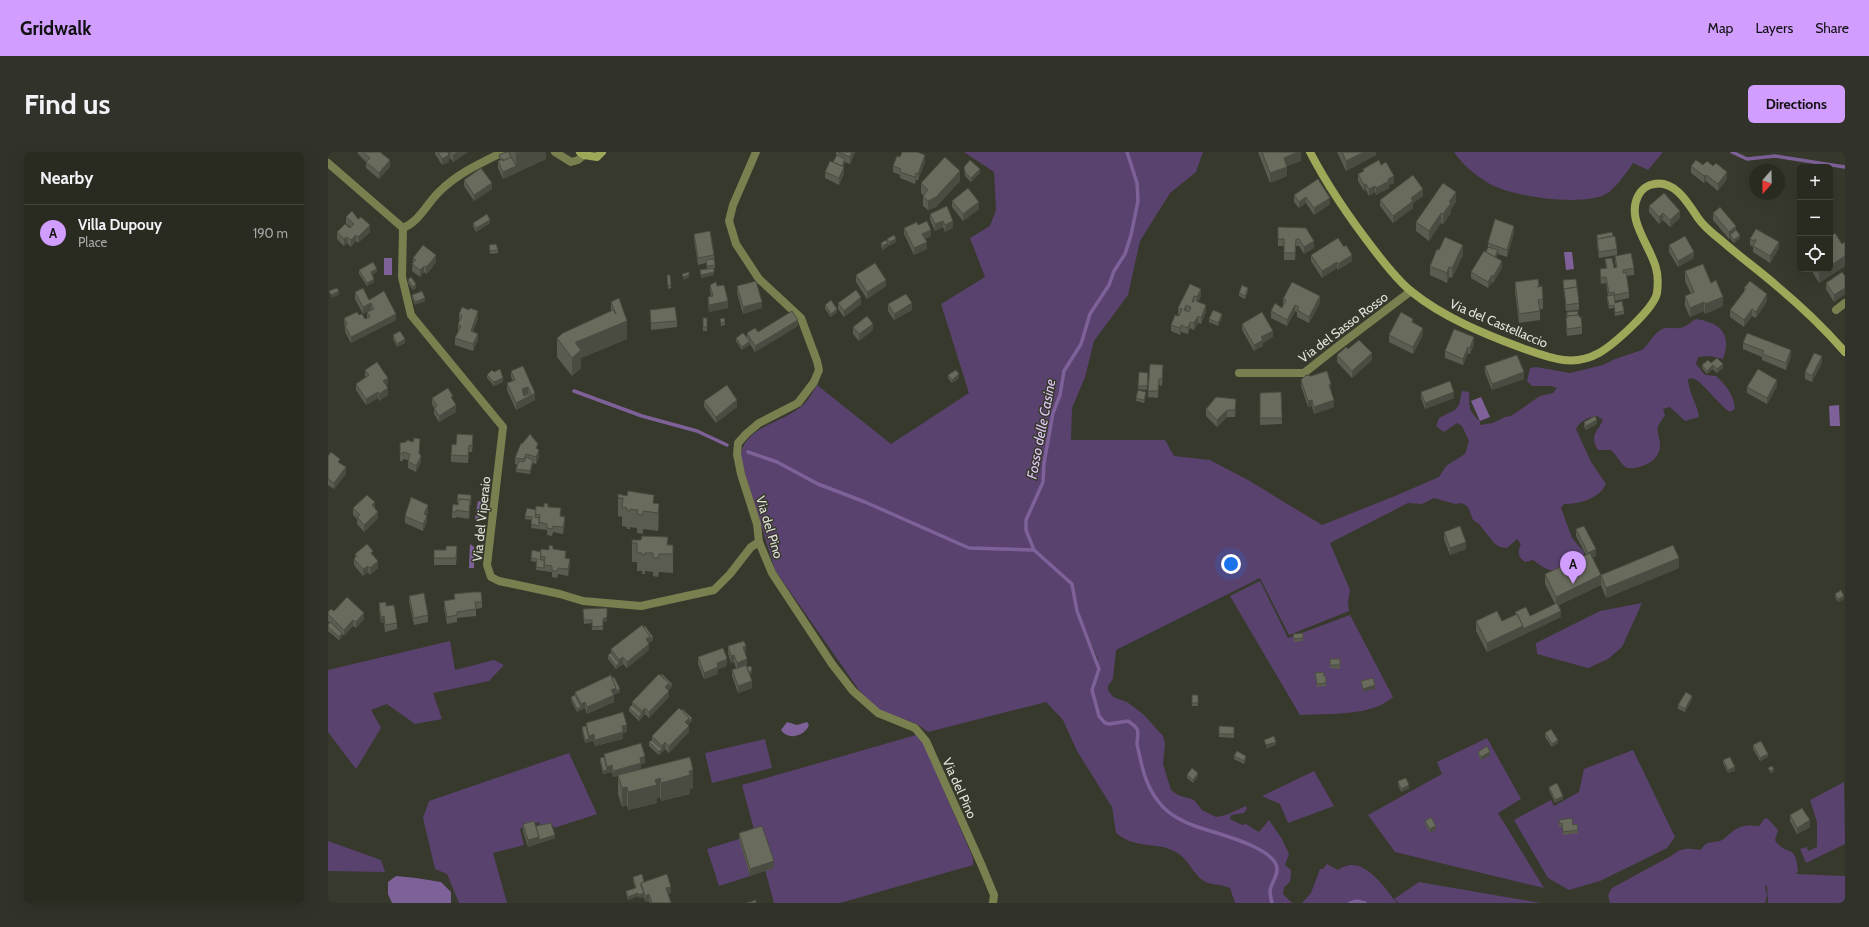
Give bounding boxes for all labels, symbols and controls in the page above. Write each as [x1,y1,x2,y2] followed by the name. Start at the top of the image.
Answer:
[20,17,92,40] text: Gridwalk
[1708,19,1733,37] text: Map
[1755,19,1793,37] text: Layers
[1815,19,1849,37] text: Share
[1748,85,1845,123] button: Directions
[24,87,110,121] text: Find us
[1749,164,1785,200] north arrow
[1797,164,1833,272] map controls
[1797,164,1833,200] button: +
[40,168,93,188] text: Nearby
[1797,200,1833,236] button: −
[78,216,162,234] text: Villa Dupouy
[49,225,57,241] text: A
[253,225,288,241] text: 190 m
[78,234,107,250] text: Place
[1797,236,1833,272] button: locate
[1295,288,1391,366] street label: Via del Sasso Rosso
[1448,295,1550,351] street label: Via del Castellaccio
[1022,377,1060,481] water label: Fosso delle Casine
[469,476,493,562] street label: Via del Viperaio
[753,494,787,560] street label: Via del Pino
[1560,551,1586,584] pin: A
[1221,554,1241,574] your location
[940,755,980,821] street label: Via del Pino

